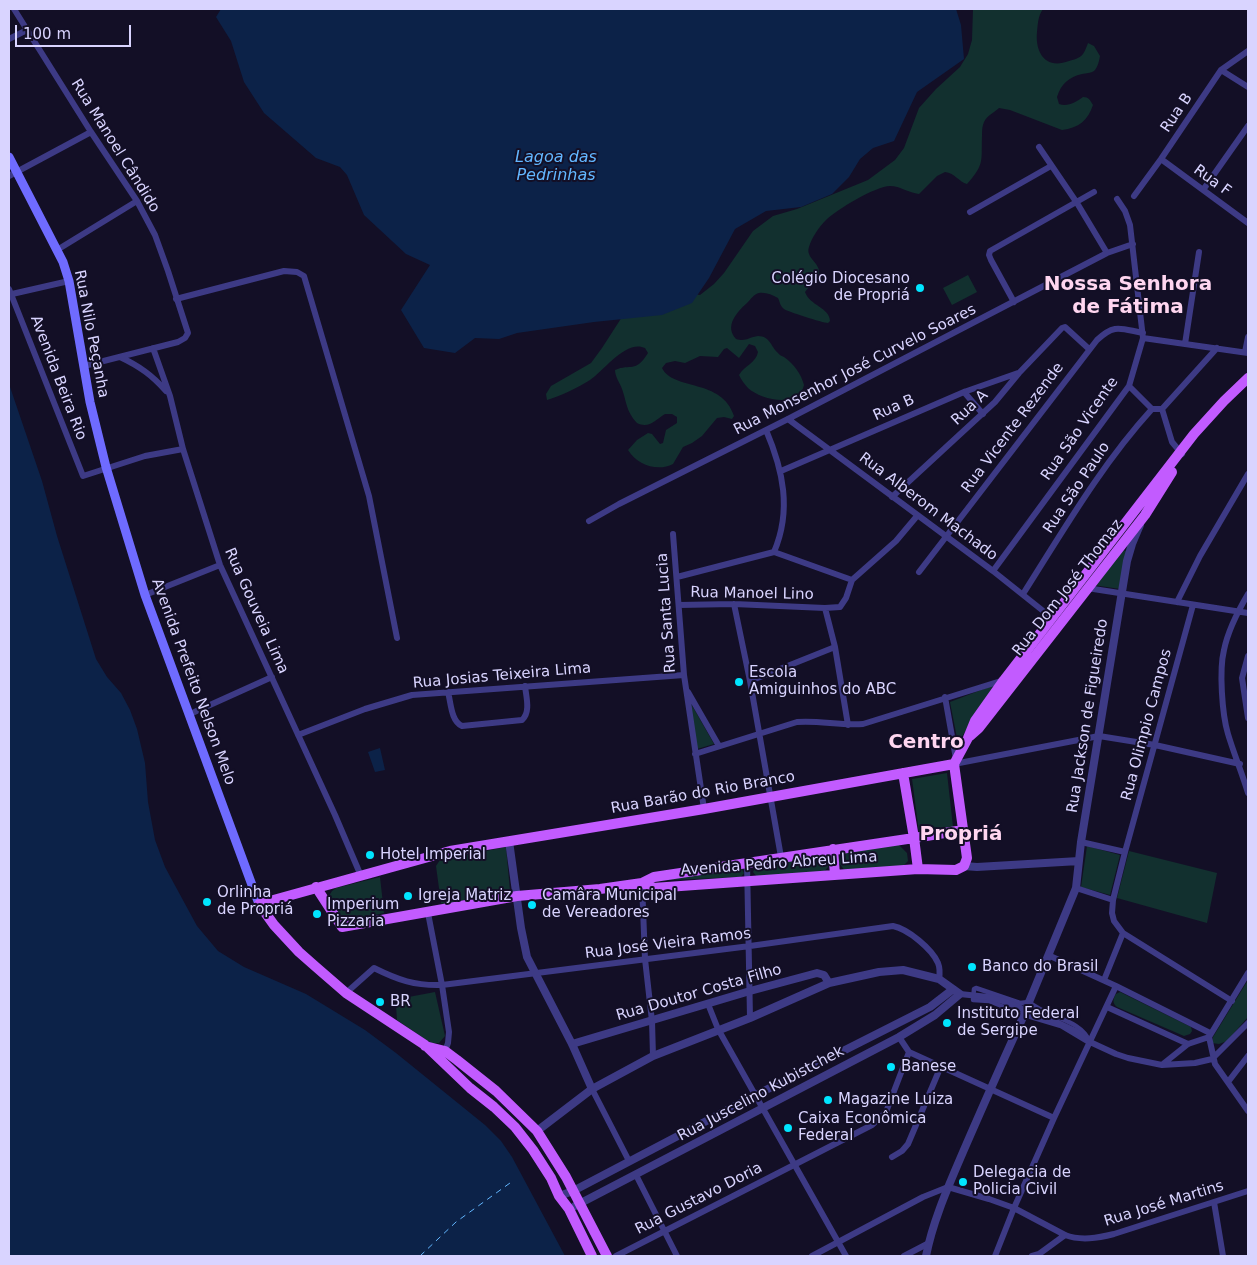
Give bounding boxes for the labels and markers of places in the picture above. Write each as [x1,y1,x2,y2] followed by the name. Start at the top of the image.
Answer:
[771,270,910,305] place label: Colégio Diocesano de Propriá
[914,282,926,294] marker: Colégio Diocesano de Propriá
[749,664,896,699] place label: Escola Amiguinhos do ABC
[733,676,745,688] marker: Escola Amiguinhos do ABC
[380,846,486,864] place label: Hotel Imperial
[364,849,376,861] marker: Hotel Imperial
[217,884,293,919] place label: Orlinha de Propriá
[418,887,511,905] place label: Igreja Matriz
[542,887,677,922] place label: Camâra Municipal de Vereadores
[402,890,414,902] marker: Igreja Matriz
[201,896,213,908] marker: Orlinha de Propriá
[327,896,399,931] place label: Imperium Pizzaria
[526,899,538,911] marker: Camâra Municipal de Vereadores
[311,908,323,920] marker: Imperium Pizzaria
[982,958,1098,976] place label: Banco do Brasil
[966,961,978,973] marker: Banco do Brasil
[390,993,411,1011] place label: BR
[374,996,386,1008] marker: BR
[957,1005,1079,1040] place label: Instituto Federal de Sergipe
[941,1017,953,1029] marker: Instituto Federal de Sergipe
[901,1058,956,1076] place label: Banese
[885,1061,897,1073] marker: Banese
[838,1091,953,1109] place label: Magazine Luiza
[822,1094,834,1106] marker: Magazine Luiza
[798,1110,926,1145] place label: Caixa Econômica Federal
[782,1122,794,1134] marker: Caixa Econômica Federal
[973,1164,1071,1199] place label: Delegacia de Policia Civil
[957,1176,969,1188] marker: Delegacia de Policia Civil

